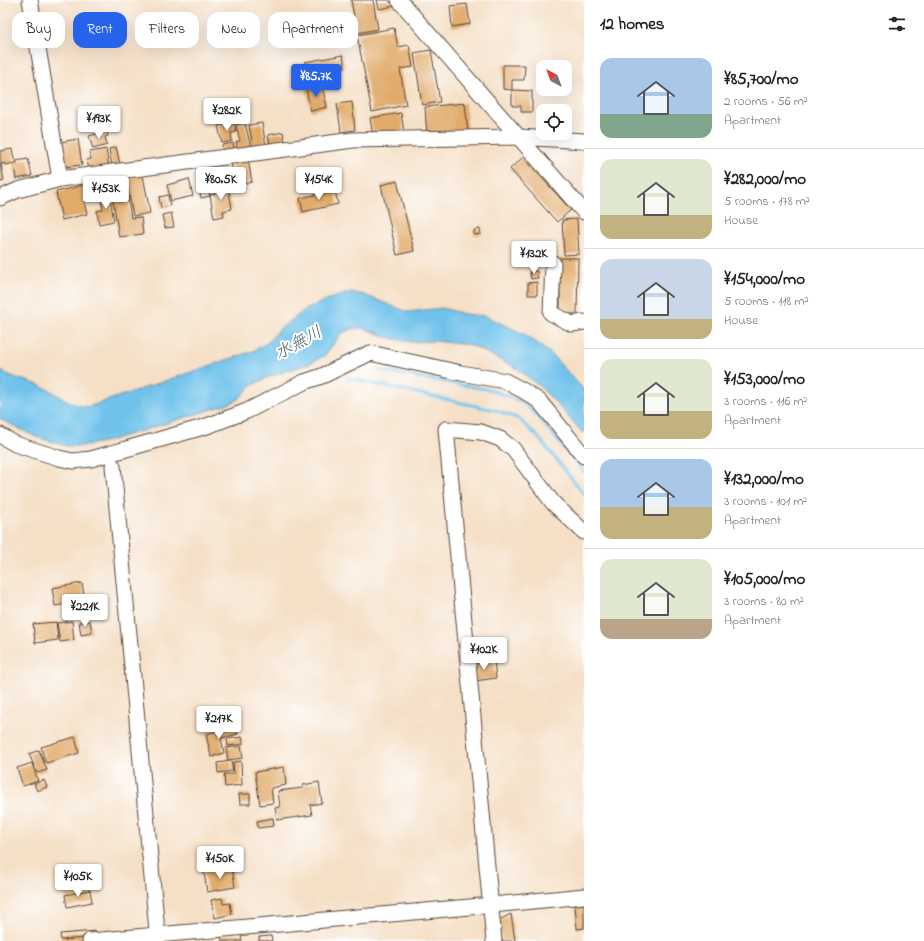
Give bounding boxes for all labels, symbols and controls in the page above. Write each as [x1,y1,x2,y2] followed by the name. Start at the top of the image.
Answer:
[12,12,65,48] chip: Buy
[73,12,127,48] chip: Rent
[135,12,199,48] chip: Filters
[207,12,260,48] chip: New
[268,12,358,48] chip: Apartment
[600,12,664,37] text: 12 homes
[886,13,908,35] icon: filters
[536,60,572,96] north arrow
[536,60,572,140] map controls
[283,64,349,98] pin: ¥85.7K
[300,67,332,86] text: ¥85.7K
[724,67,799,92] text: ¥85,700/mo
[632,74,680,122] icon: home
[724,92,808,111] text: 2 rooms · 56 m²
[199,98,255,132] pin: ¥282K
[212,101,242,120] text: ¥282K
[536,104,572,140] button: locate
[71,106,127,140] pin: ¥193K
[87,109,111,128] text: ¥193K
[724,111,781,130] text: Apartment
[188,167,254,201] pin: ¥80.5K
[291,167,347,201] pin: ¥154K
[724,167,806,192] text: ¥282,000/mo
[205,170,237,189] text: ¥80.5K
[305,170,333,189] text: ¥154K
[632,175,680,223] icon: home
[78,176,134,210] pin: ¥153K
[92,179,120,198] text: ¥153K
[724,192,810,211] text: 5 rooms · 178 m²
[724,211,758,230] text: House
[506,241,562,275] pin: ¥132K
[520,244,548,263] text: ¥132K
[724,267,805,292] text: ¥154,000/mo
[632,275,680,323] icon: home
[724,292,809,311] text: 5 rooms · 118 m²
[724,311,758,330] text: House
[270,320,327,367] water label: 水無川
[724,367,805,392] text: ¥153,000/mo
[632,375,680,423] icon: home
[724,392,807,411] text: 3 rooms · 116 m²
[724,411,781,430] text: Apartment
[724,467,804,492] text: ¥132,000/mo
[632,475,680,523] icon: home
[724,492,807,511] text: 3 rooms · 101 m²
[724,511,781,530] text: Apartment
[724,567,805,592] text: ¥105,000/mo
[632,575,680,623] icon: home
[724,592,804,611] text: 3 rooms · 80 m²
[57,594,113,628] pin: ¥221K
[71,597,99,616] text: ¥221K
[724,611,781,630] text: Apartment
[456,637,512,671] pin: ¥102K
[470,640,498,659] text: ¥102K
[191,706,247,740] pin: ¥217K
[205,709,233,728] text: ¥217K
[192,846,248,880] pin: ¥150K
[206,849,234,868] text: ¥150K
[50,864,106,898] pin: ¥105K
[64,867,92,886] text: ¥105K

